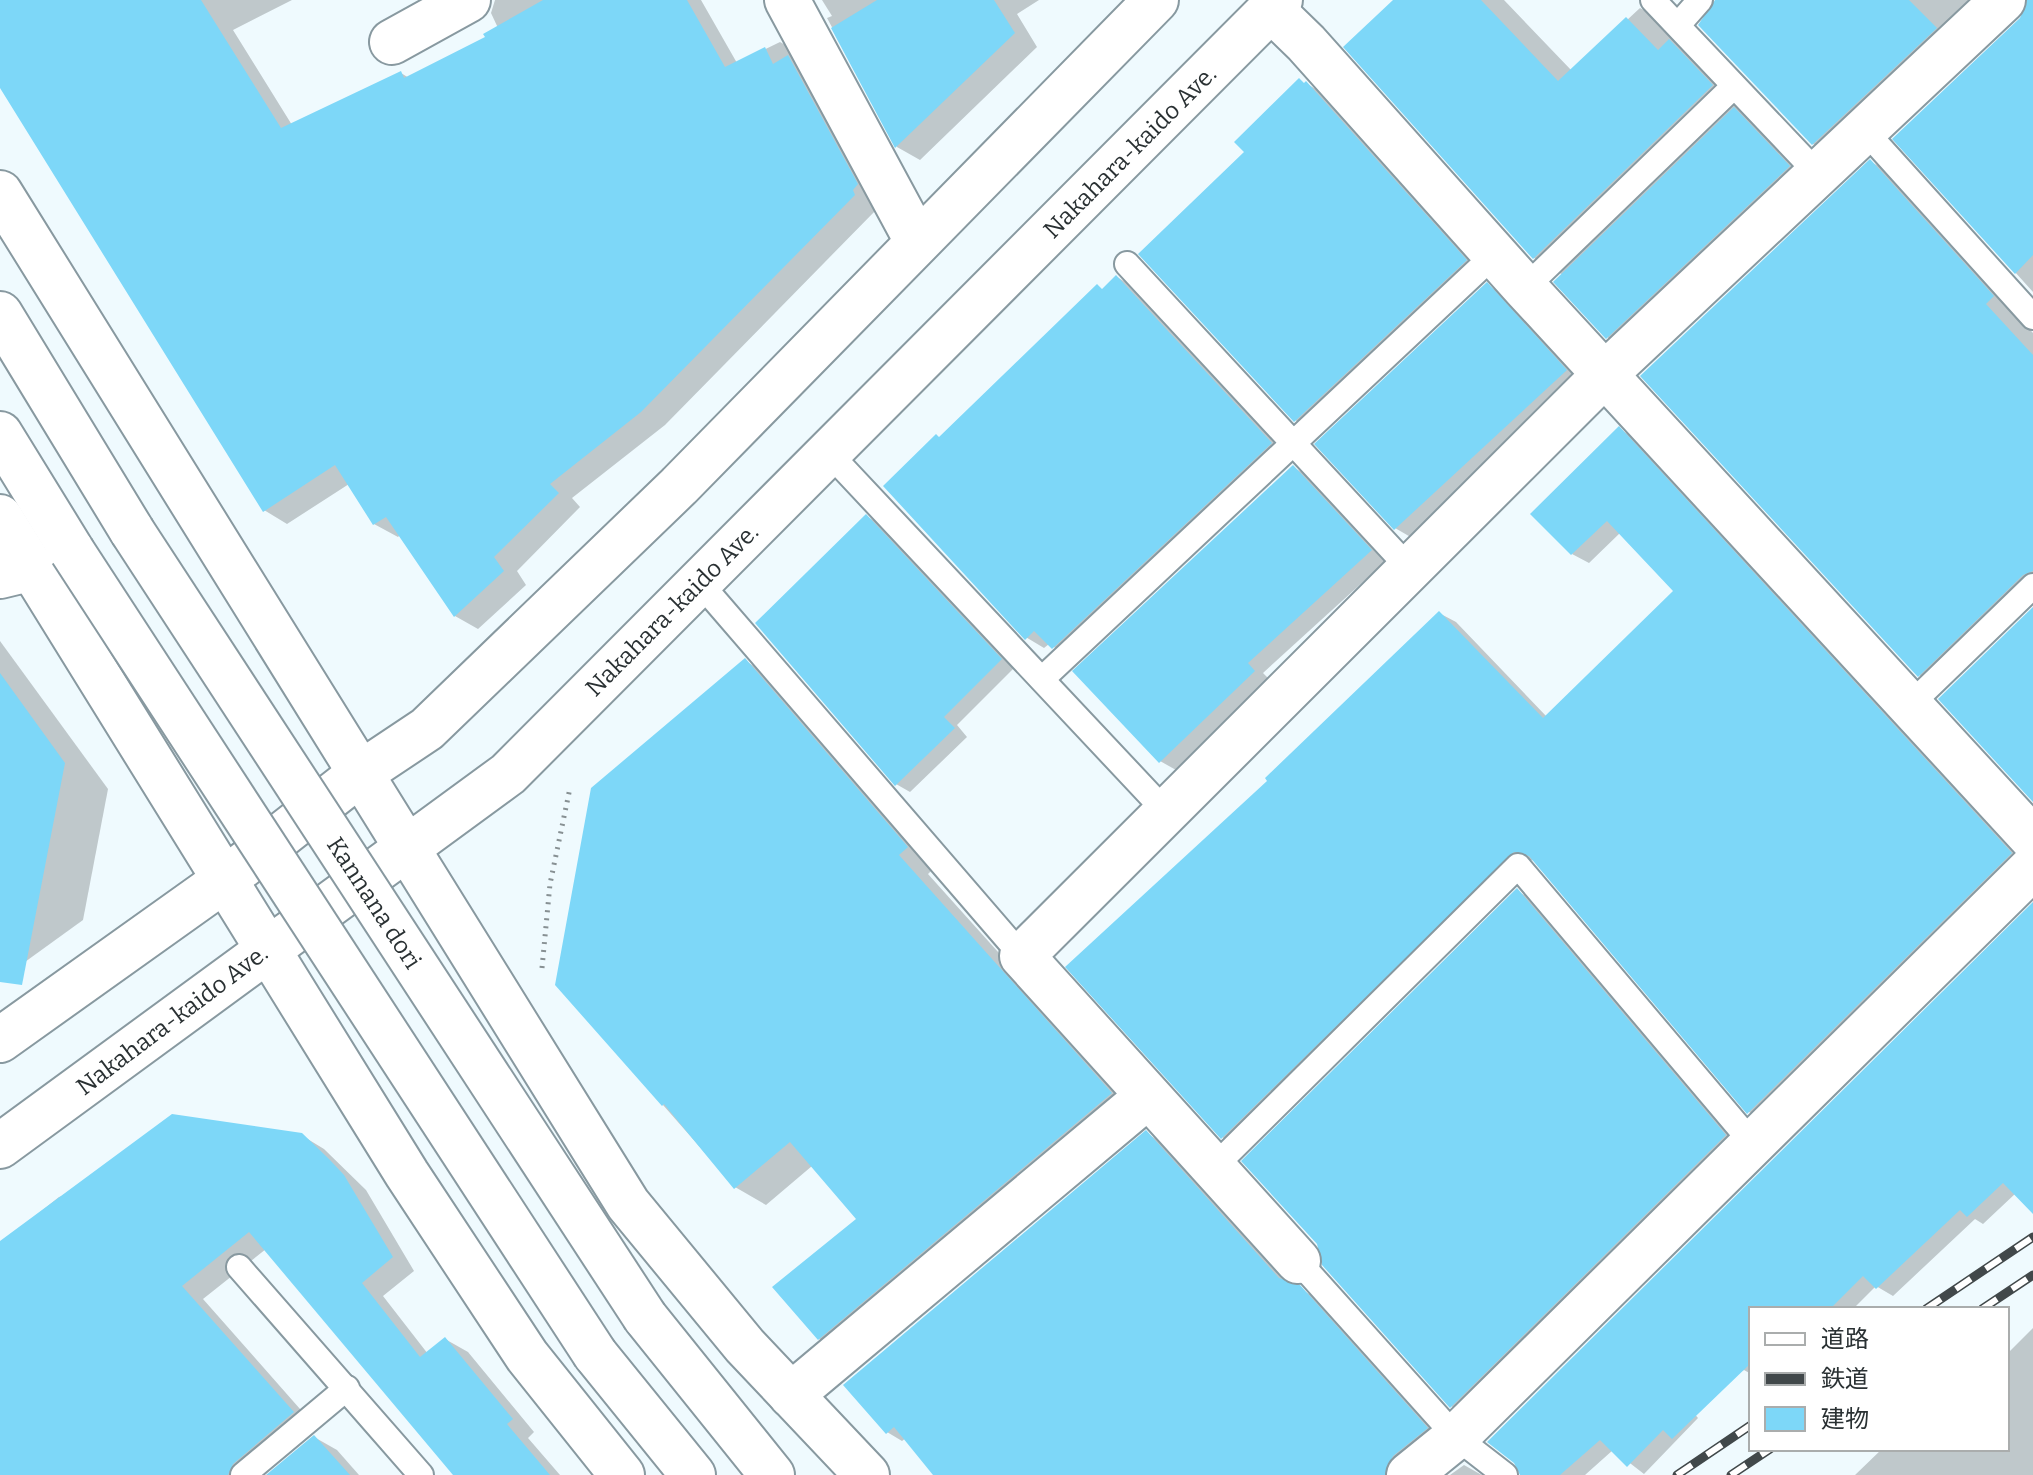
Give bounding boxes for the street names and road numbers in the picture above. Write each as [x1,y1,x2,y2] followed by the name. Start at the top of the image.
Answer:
[1038,60,1222,244] street label: Nakahara-kaido Ave.
[580,518,764,702] street label: Nakahara-kaido Ave.
[321,832,427,974] street label: Kannana dori
[71,939,273,1101] street label: Nakahara-kaido Ave.

